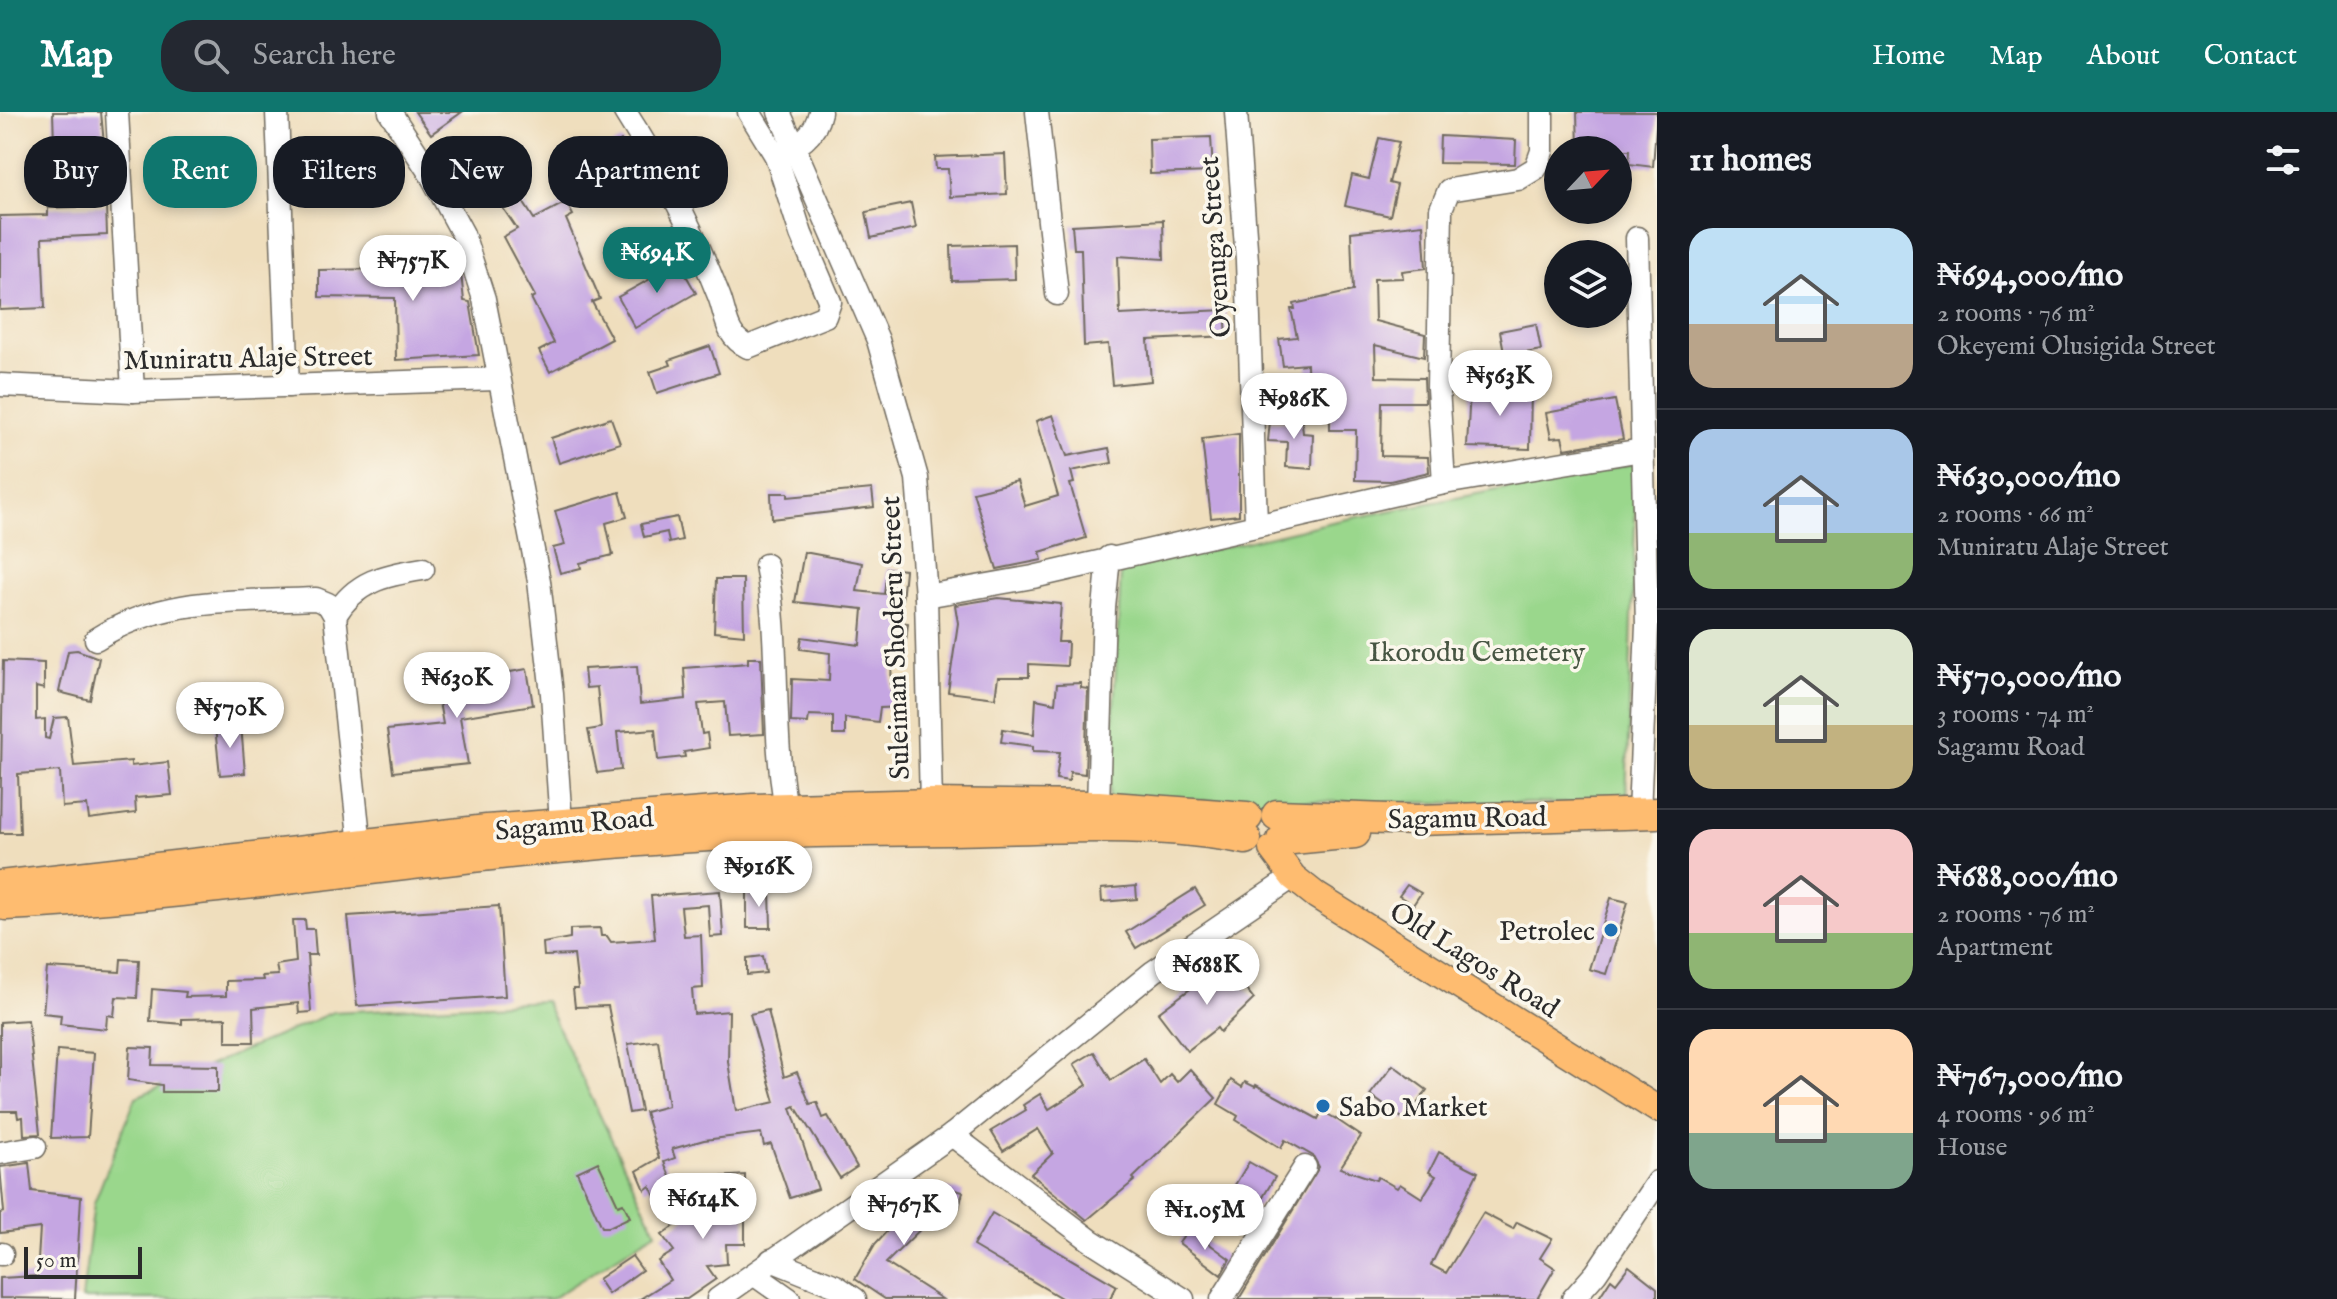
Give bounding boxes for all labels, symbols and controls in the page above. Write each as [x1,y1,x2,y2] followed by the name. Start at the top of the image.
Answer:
[161,20,721,92] search box
[40,32,113,80] text: Map
[189,34,233,78] icon: search
[253,37,396,75] text: Search here
[1872,39,1945,74] text: Home
[1989,39,2043,74] text: Map
[2087,39,2160,74] text: About
[2204,39,2297,74] text: Contact
[24,136,127,208] chip: Buy
[143,136,257,208] chip: Rent
[273,136,405,208] chip: Filters
[421,136,532,208] chip: New
[548,136,728,208] chip: Apartment
[1544,136,1632,224] north arrow
[1544,136,1632,328] map controls
[2261,138,2305,182] icon: filters
[1689,139,1812,182] text: 11 homes
[1193,155,1240,339] street label: Oyenuga Street
[601,227,713,295] pin: ₦694K
[357,235,469,303] pin: ₦757K
[621,236,693,269] text: ₦694K
[1544,240,1632,328] button: layers
[377,244,449,277] text: ₦757K
[1937,254,2123,297] text: ₦694,000/mo
[1753,260,1849,356] icon: home
[1937,297,2095,330] text: 2 rooms · 76 m²
[1937,330,2216,363] text: Okeyemi Olusigida Street
[123,340,373,379] street label: Muniratu Alaje Street
[1444,350,1556,418] pin: ₦563K
[1466,359,1534,392] text: ₦563K
[1238,373,1350,441] pin: ₦986K
[1259,382,1329,415] text: ₦986K
[1937,455,2121,498] text: ₦630,000/mo
[1753,461,1849,557] icon: home
[874,495,919,780] street label: Suleiman Shoderu Street
[1937,498,2094,531] text: 2 rooms · 66 m²
[1937,531,2169,564] text: Muniratu Alaje Street
[1369,636,1585,671] park label: Ikorodu Cemetery
[401,652,513,720] pin: ₦630K
[1937,655,2122,698] text: ₦570,000/mo
[421,661,493,694] text: ₦630K
[1753,661,1849,757] icon: home
[174,682,286,750] pin: ₦570K
[194,691,266,724] text: ₦570K
[1937,698,2094,731] text: 3 rooms · 74 m²
[1937,731,2085,764] text: Sagamu Road
[493,801,655,850] street label: Sagamu Road
[1387,801,1547,838] street label: Sagamu Road
[703,841,815,909] pin: ₦916K
[724,850,794,883] text: ₦916K
[1937,855,2118,898] text: ₦688,000/mo
[1753,861,1849,957] icon: home
[1382,895,1565,1027] street label: Old Lagos Road
[1937,898,2095,931] text: 2 rooms · 76 m²
[1499,915,1595,950] place label: Petrolec
[1602,921,1620,939] marker: Petrolec
[1937,931,2053,964] text: Apartment
[1151,939,1263,1007] pin: ₦688K
[1173,948,1241,981] text: ₦688K
[1937,1055,2123,1098] text: ₦767,000/mo
[1753,1061,1849,1157] icon: home
[1339,1091,1488,1126] place label: Sabo Market
[1314,1097,1332,1115] marker: Sabo Market
[1937,1098,2095,1131] text: 4 rooms · 96 m²
[1937,1131,2007,1164] text: House
[647,1173,759,1241] pin: ₦614K
[848,1179,960,1247] pin: ₦767K
[668,1182,738,1215] text: ₦614K
[1140,1184,1270,1252] pin: ₦1.05M
[868,1188,940,1221] text: ₦767K
[1165,1193,1245,1226] text: ₦1.05M
[24,1243,142,1279] scale bar
[36,1247,77,1275] text: 50 m

